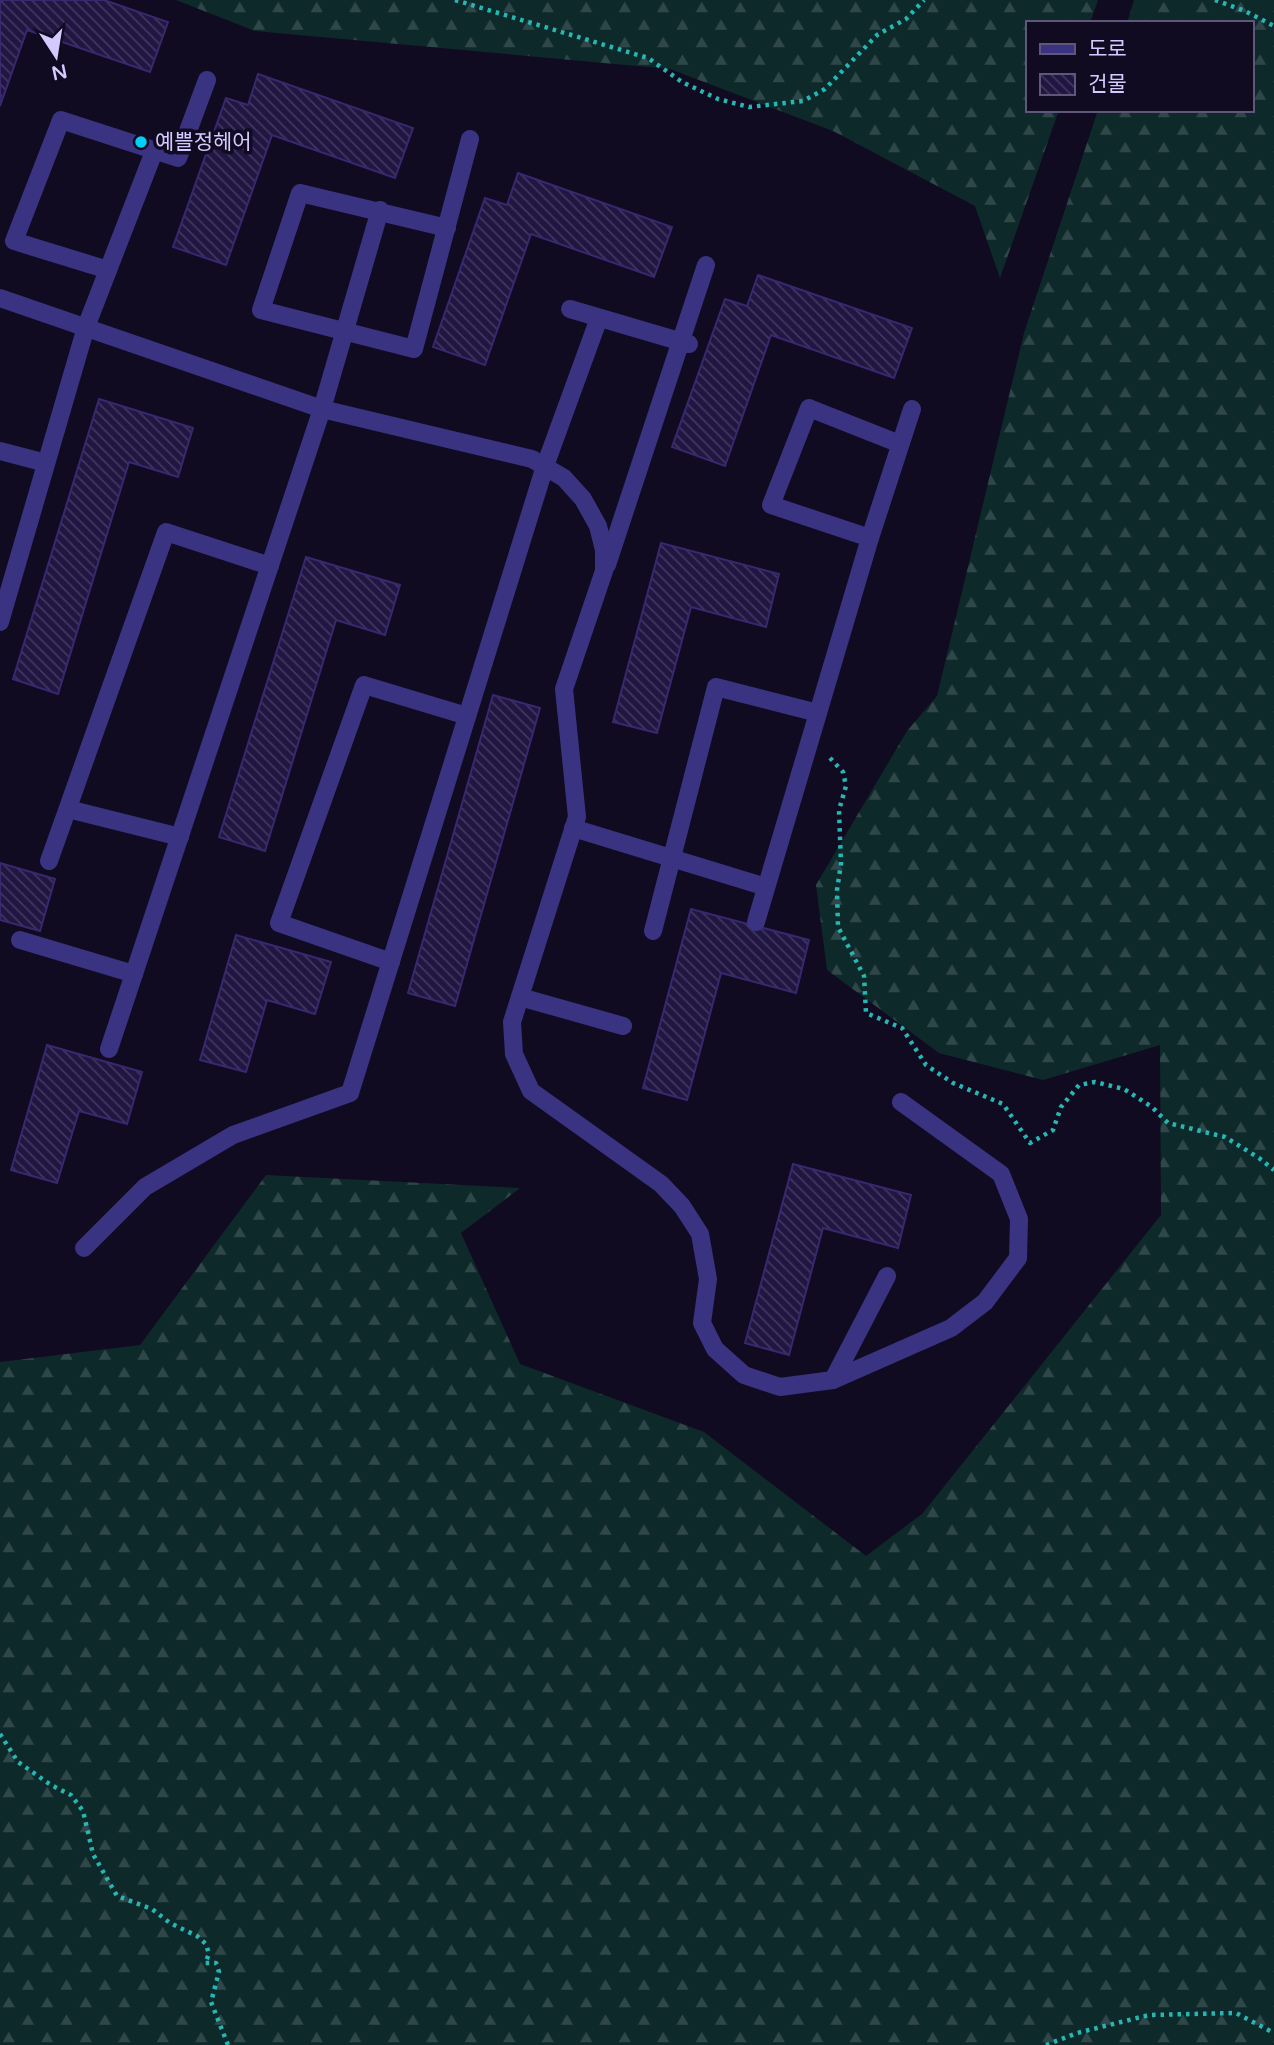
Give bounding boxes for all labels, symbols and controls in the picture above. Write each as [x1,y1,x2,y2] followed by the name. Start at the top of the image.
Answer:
[21,21,91,91] north arrow
[1026,21,1253,112] legend
[1088,37,1127,62] text: 도로
[50,59,69,84] text: N
[1088,72,1127,97] text: 건물
[155,130,252,155] place label: 예쁠정헤어
[133,134,149,150] marker: 예쁠정헤어

